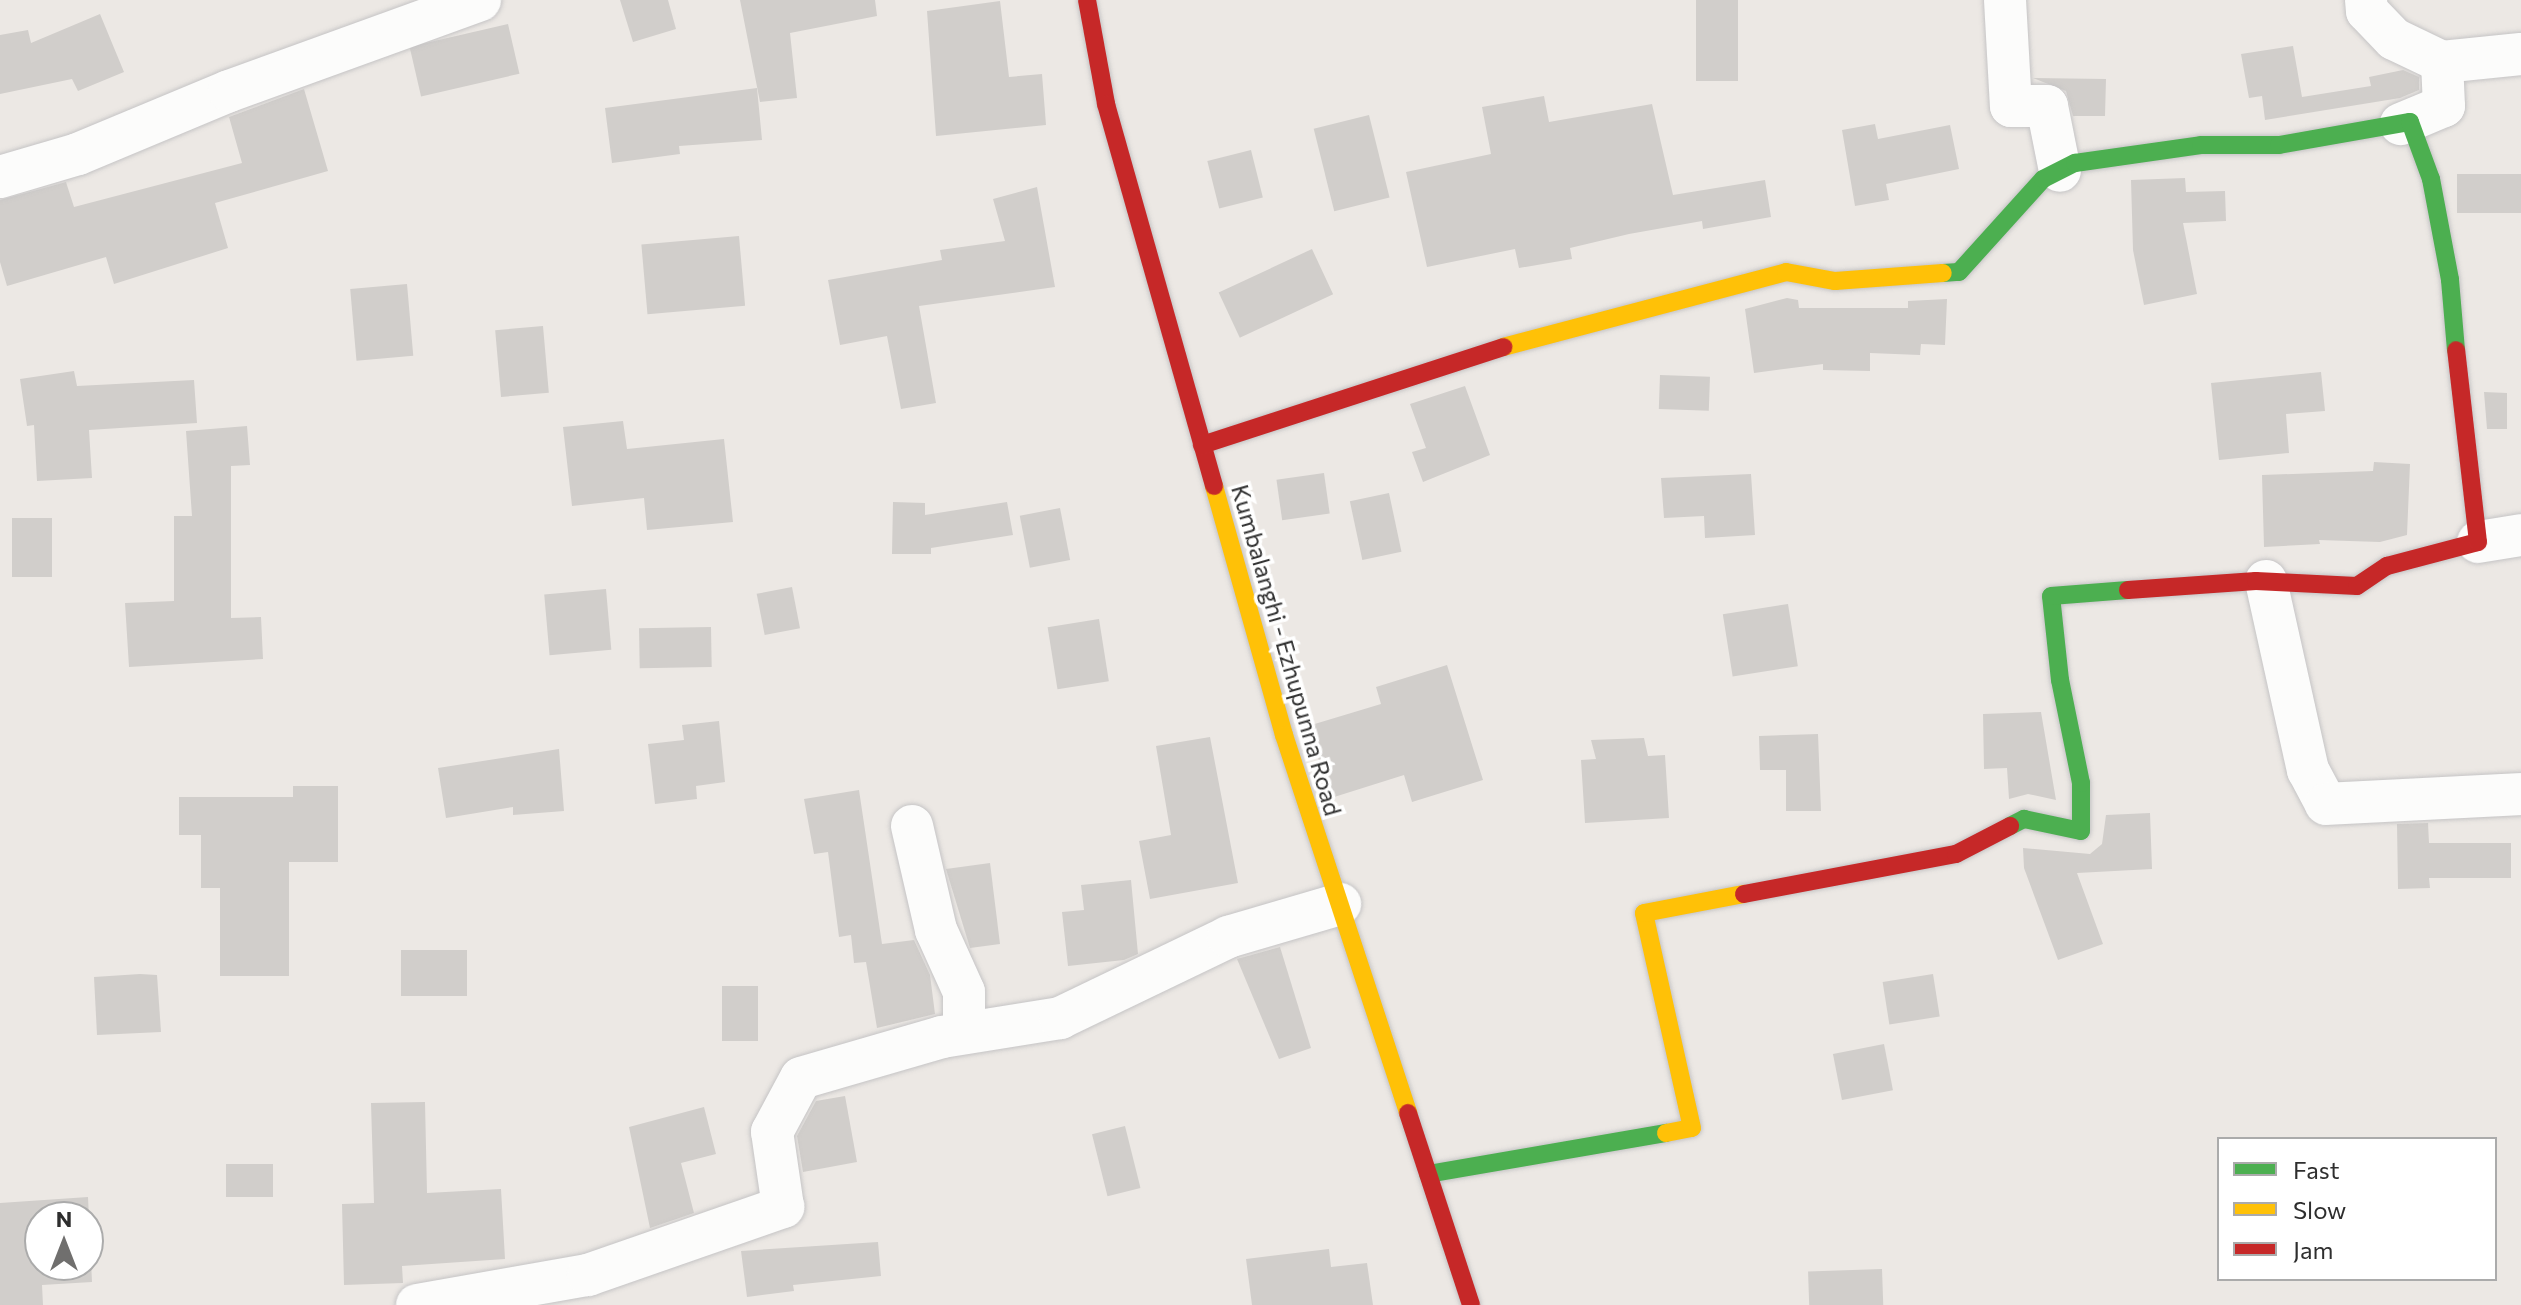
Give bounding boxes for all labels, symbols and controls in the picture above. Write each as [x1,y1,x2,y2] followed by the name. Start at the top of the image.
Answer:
[1226,481,1348,819] street label: Kumbalanghi - Ezhupunna Road
[2217,1137,2497,1281] legend
[2293,1155,2340,1184] text: Fast
[2293,1195,2346,1224] text: Slow
[24,1201,104,1281] north arrow
[56,1205,72,1232] text: N
[2293,1235,2333,1264] text: Jam

